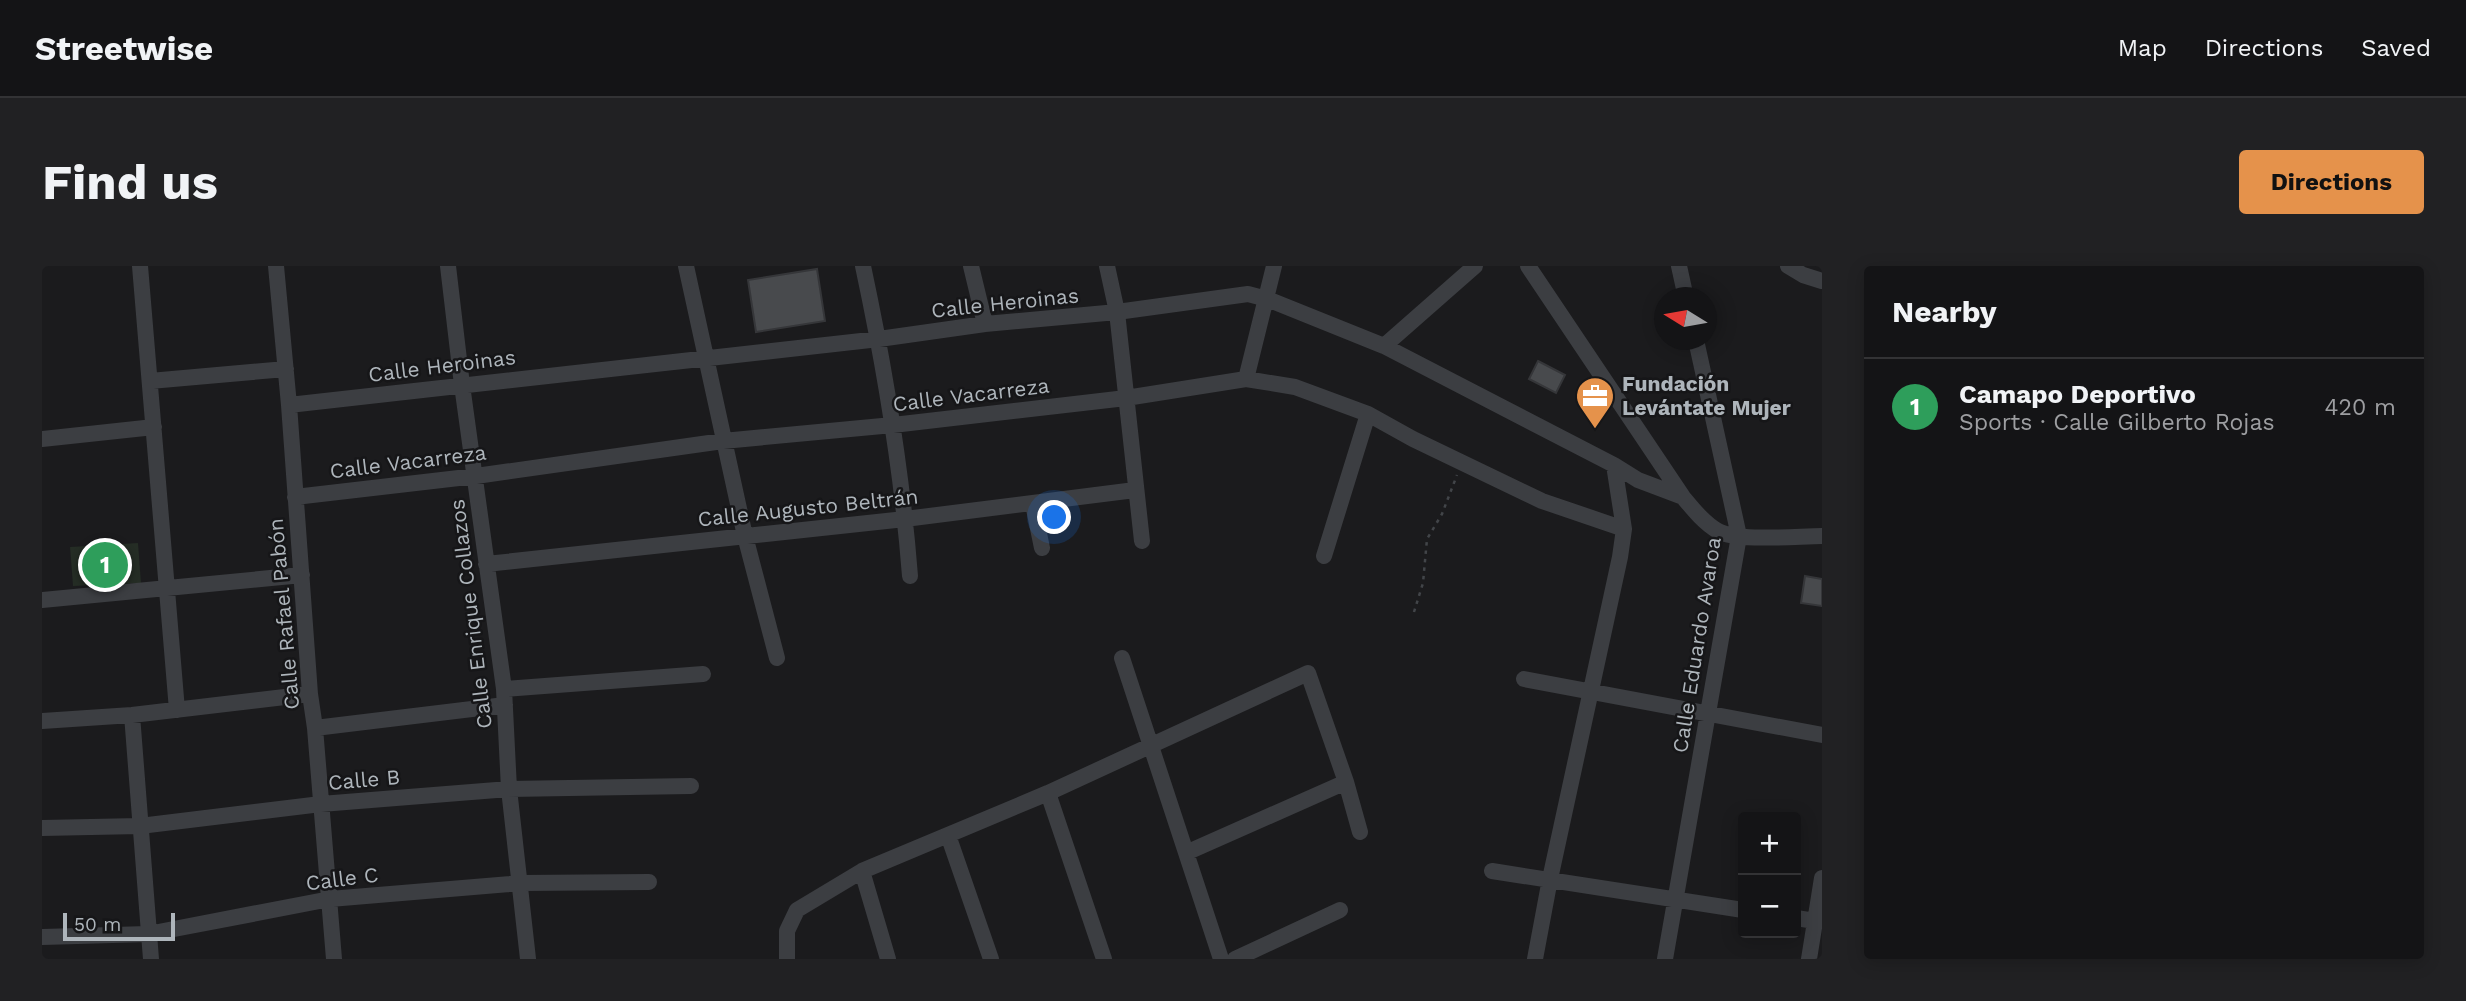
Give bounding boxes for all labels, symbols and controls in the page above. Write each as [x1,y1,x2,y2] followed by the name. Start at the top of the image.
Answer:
[35,29,213,68] text: Streetwise
[2118,34,2167,62] text: Map
[2205,34,2323,62] text: Directions
[2361,34,2431,62] text: Saved
[2239,150,2424,214] button: Directions
[42,153,218,211] text: Find us
[930,282,1080,323] street label: Calle Heroinas
[1654,287,1717,350] north arrow
[1892,294,1997,329] text: Nearby
[367,344,517,387] street label: Calle Heroinas
[1622,371,1791,420] place label: Fundación Levántate Mujer
[891,372,1051,417] street label: Calle Vacarreza
[1574,375,1616,430] office icon: Fundación Levántate Mujer
[1959,379,2196,409] text: Camapo Deportivo
[1910,394,1920,421] text: 1
[2324,394,2396,421] text: 420 m
[1959,409,2275,436] text: Sports · Calle Gilberto Rojas
[328,439,488,484] street label: Calle Vacarreza
[696,483,920,532] street label: Calle Augusto Beltrán
[444,498,497,730] street label: Calle Enrique Collazos
[1037,500,1071,534] your location
[263,517,304,711] street label: Calle Rafael Pabón
[1667,535,1726,755] street label: Calle Eduardo Avaroa
[82,539,128,591] pin: 1
[327,764,401,795] street label: Calle B
[1738,812,1801,938] map controls
[1738,812,1801,875] button: +
[304,862,380,895] street label: Calle C
[1738,875,1801,938] button: −
[63,910,175,942] scale bar
[74,913,121,936] text: 50 m

